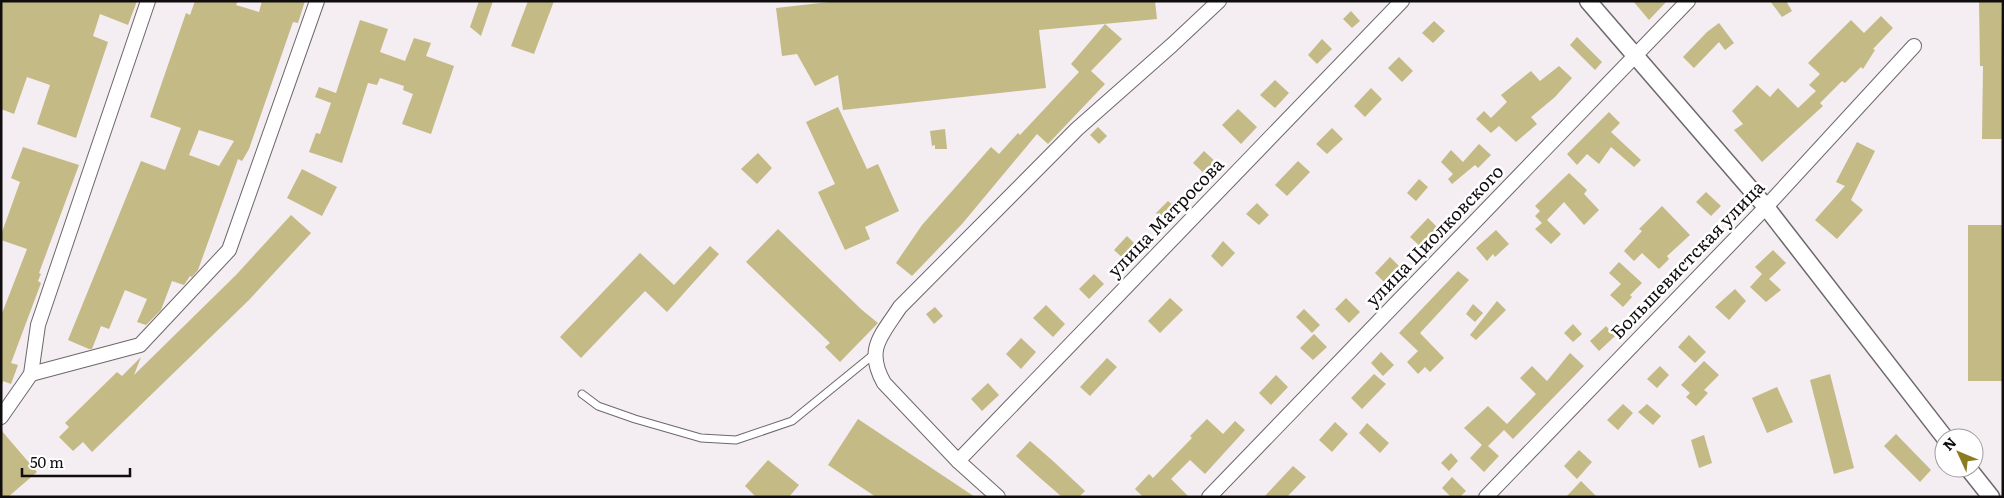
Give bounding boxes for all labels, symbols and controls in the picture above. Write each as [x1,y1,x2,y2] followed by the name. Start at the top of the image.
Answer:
[1101,151,1230,283] street label: улица Матросова
[1359,158,1509,312] street label: улица Циолковского
[1604,173,1770,344] street label: Большевистская улица
[1934,428,1984,478] north arrow
[1938,432,1960,454] text: N
[22,446,130,478] scale bar
[30,450,64,473] text: 50 m

